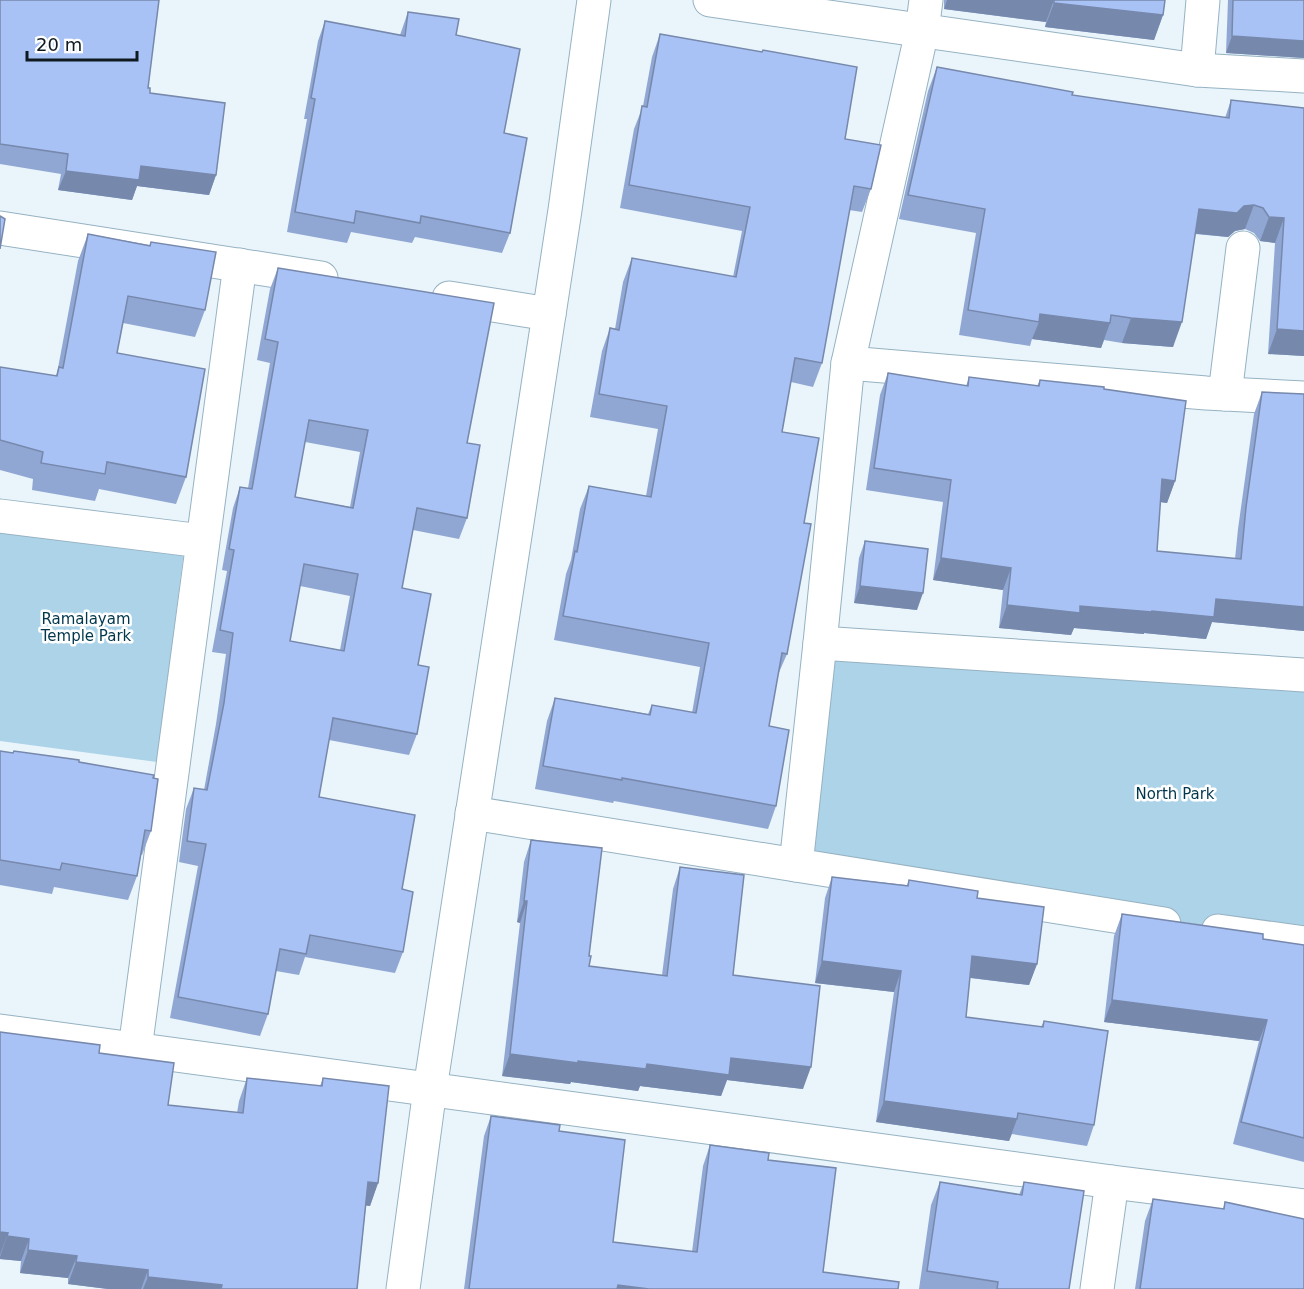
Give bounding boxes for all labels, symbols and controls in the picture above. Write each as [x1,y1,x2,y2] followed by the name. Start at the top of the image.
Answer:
[27,24,136,62] scale bar
[36,34,82,55] text: 20 m
[40,610,132,645] park label: Ramalayam Temple Park
[1135,785,1215,803] park label: North Park

